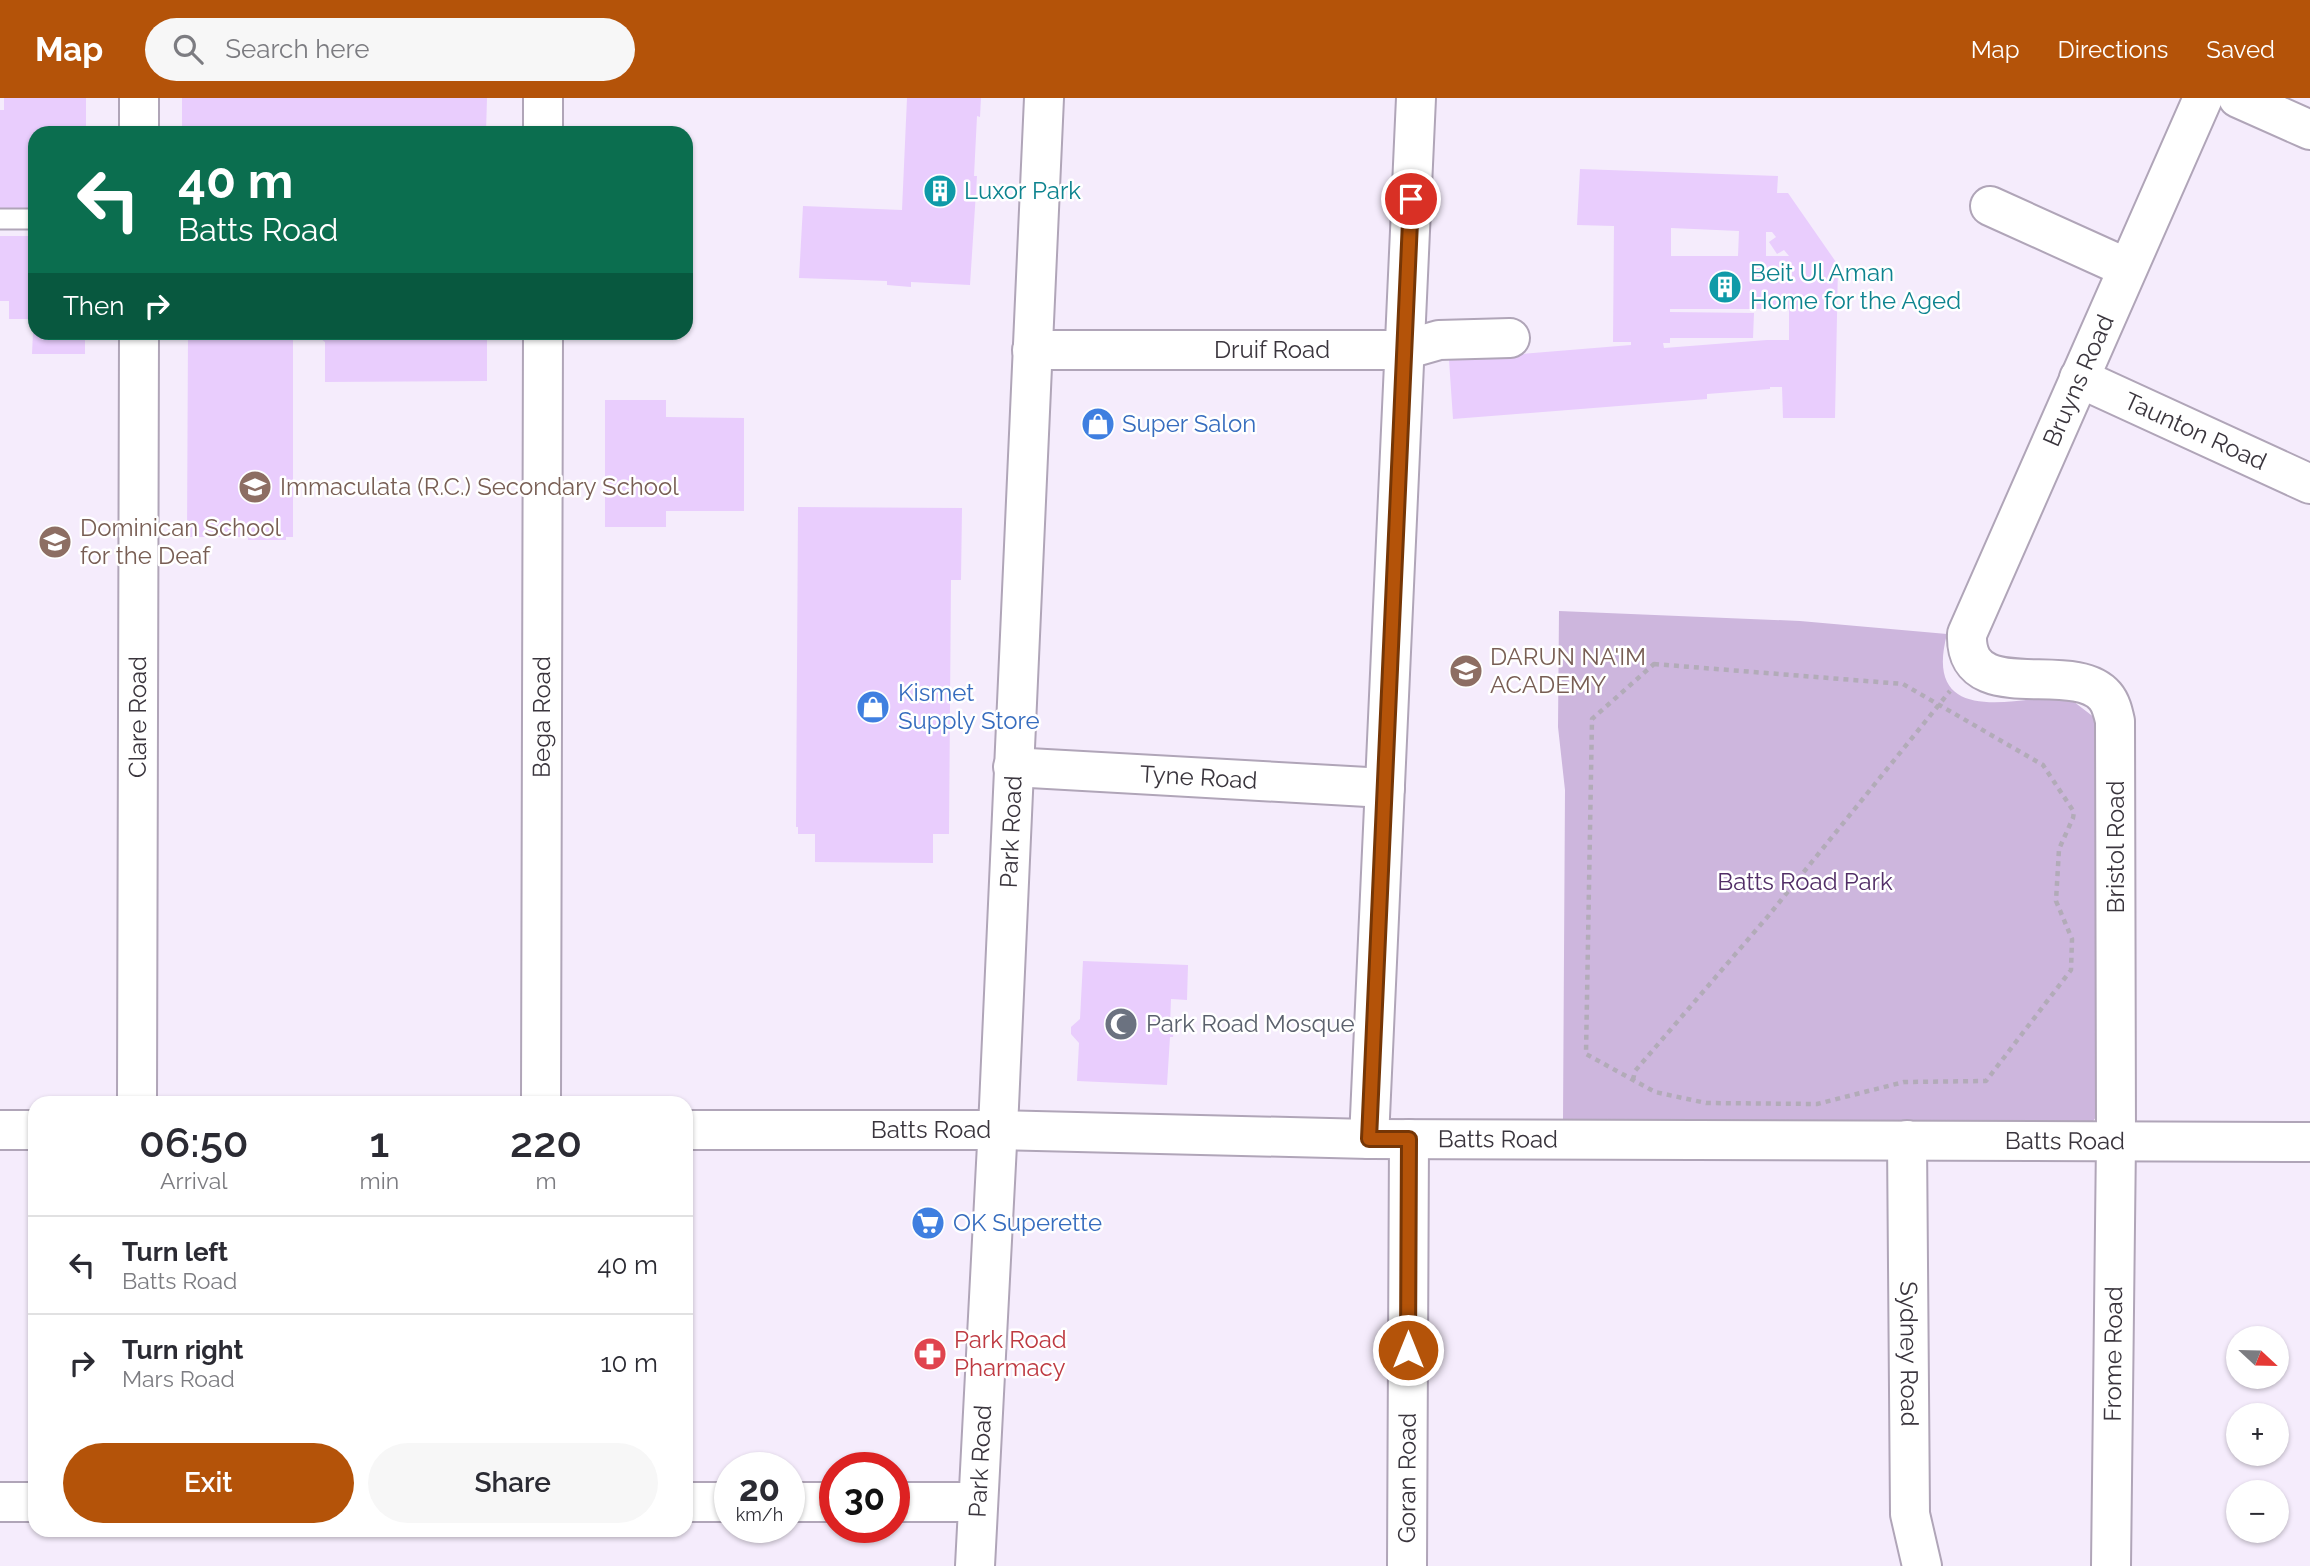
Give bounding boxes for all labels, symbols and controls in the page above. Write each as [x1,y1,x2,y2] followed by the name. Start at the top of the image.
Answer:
[145,18,635,81] search box
[35,30,103,69] text: Map
[169,30,207,68] icon: search
[225,34,370,64] text: Search here
[1971,35,2020,64] text: Map
[2058,35,2168,64] text: Directions
[2206,35,2275,64] text: Saved
[178,152,293,209] text: 40 m
[63,154,154,245] icon: left
[1381,169,1441,229] pin
[921,172,959,210] building icon: Luxor Park
[964,176,1081,205] place label: Luxor Park
[1392,180,1430,218] icon: arrive
[178,211,338,248] text: Batts Road
[1750,258,1961,315] place label: Beit Ul Aman Home for the Aged
[1706,268,1744,306] building icon: Beit Ul Aman Home for the Aged
[138,287,176,325] icon: right
[63,291,124,321] text: Then
[2036,310,2120,451] street label: Bruyns Road
[1214,335,1330,364] street label: Druif Road
[2120,386,2271,476] street label: Taunton Road
[1079,405,1117,443] shop icon: Super Salon
[1122,409,1256,438] place label: Super Salon
[236,468,274,506] school or university icon: Immaculata (R.C.) Secondary School
[280,472,679,501] place label: Immaculata (R.C.) Secondary School
[80,513,282,570] place label: Dominican School for the Deaf
[36,523,74,561] school or university icon: Dominican School for the Deaf
[1490,642,1646,699] place label: DARUN NA'IM ACADEMY
[1447,652,1485,690] school or university icon: DARUN NA'IM ACADEMY
[123,656,152,778] street label: Clare Road
[527,656,556,778] street label: Bega Road
[898,678,1040,735] place label: Kismet Supply Store
[854,688,892,726] shop icon: Kismet Supply Store
[1139,759,1258,795] street label: Tyne Road
[994,775,1028,889] street label: Park Road
[2101,781,2130,913] street label: Bristol Road
[1717,867,1893,896] park label: Batts Road Park
[1102,1005,1140,1043] mosque icon: Park Road Mosque
[1146,1009,1355,1038] place label: Park Road Mosque
[871,1115,991,1144] street label: Batts Road
[139,1118,249,1167] text: 06:50
[369,1118,389,1167] text: 1
[510,1118,582,1167] text: 220
[1438,1124,1558,1154] street label: Batts Road
[2005,1126,2125,1155] street label: Batts Road
[160,1167,228,1194] text: Arrival
[360,1167,399,1194] text: min
[535,1167,557,1194] text: m
[909,1204,947,1242] supermarket icon: OK Superette
[953,1208,1102,1237] place label: OK Superette
[122,1237,228,1267] text: Turn left
[63,1246,101,1284] icon: left
[597,1250,658,1280] text: 40 m
[122,1267,237,1294] text: Batts Road
[1894,1281,1924,1427] street label: Sydney Road
[2098,1286,2128,1422] street label: Frome Road
[1371,1313,1445,1387] position arrow
[954,1325,1067,1382] place label: Park Road Pharmacy
[2226,1326,2289,1390] north arrow
[2226,1326,2289,1543] map controls
[122,1335,243,1365] text: Turn right
[911,1335,949,1373] pharmacy icon: Park Road Pharmacy
[63,1344,101,1382] icon: right
[600,1348,658,1378] text: 10 m
[122,1365,235,1392] text: Mars Road
[2226,1403,2289,1466] button: +
[963,1404,997,1518] street label: Park Road
[1392,1413,1422,1543] street label: Goran Road
[63,1443,354,1523] button: Exit
[368,1443,658,1523] button: Share
[819,1452,910,1543] speed limit sign: 30
[739,1468,780,1509] text: 20
[2226,1480,2289,1543] button: −
[736,1504,783,1525] text: km/h

